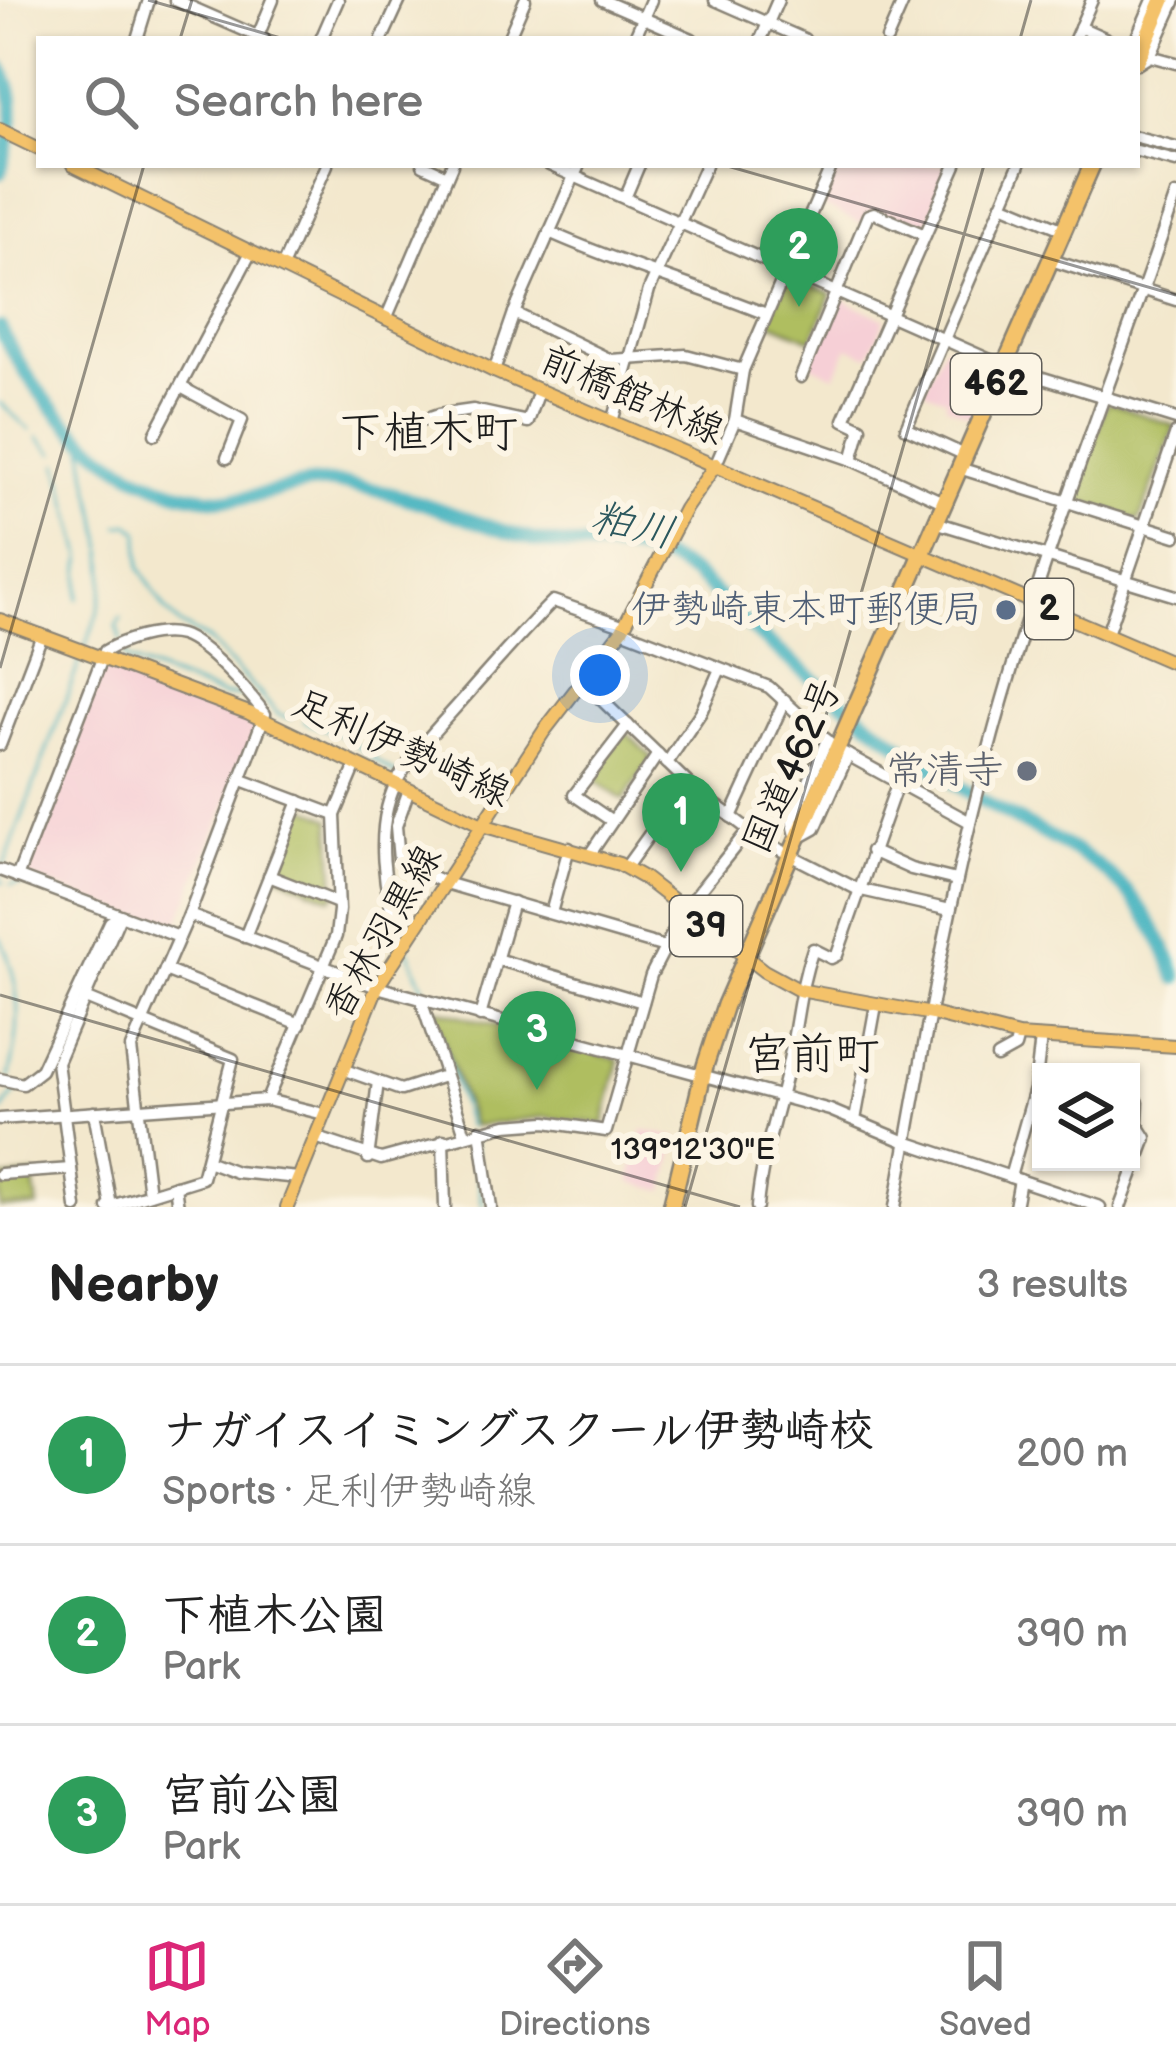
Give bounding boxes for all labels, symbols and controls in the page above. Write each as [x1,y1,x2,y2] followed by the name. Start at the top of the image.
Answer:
[36,36,1140,168] search box
[78,69,144,135] icon: search
[174,75,423,130] text: Search here
[760,208,838,307] pin: 2
[533,336,731,456] street label: 前橋館林線
[951,354,1041,414] road number: 462
[338,406,518,461] district label: 下植木町
[586,492,680,560] water label: 粕川
[1025,579,1073,639] road number: 2
[631,587,982,634] place label: 伊勢崎東本町郵便局
[993,597,1019,623] marker: 伊勢崎東本町郵便局
[570,645,630,705] your location
[733,671,853,861] street label: 国道462号
[285,680,517,818] street label: 足利伊勢崎線
[886,748,1003,795] place label: 常清寺
[1014,758,1040,784] marker: 常清寺
[642,773,720,872] pin: 1
[314,837,452,1029] street label: 香林羽黒線
[670,896,742,956] road number: 39
[498,991,576,1090] pin: 3
[744,1028,880,1083] district label: 宮前町
[1032,1063,1140,1171] map controls
[1032,1063,1140,1171] button: layers
[611,1132,775,1168] text: 139°12'30"E
[48,1255,219,1316] text: Nearby
[976,1262,1128,1309] text: 3 results
[162,1404,874,1459] text: ナガイスイミングスクール伊勢崎校
[79,1431,95,1478] text: 1
[1016,1431,1128,1478] text: 200 m
[162,1469,535,1516] text: Sports · 足利伊勢崎線
[162,1589,387,1644] text: 下植木公園
[75,1611,99,1658] text: 2
[1016,1611,1128,1658] text: 390 m
[162,1644,240,1691] text: Park
[162,1769,342,1824] text: 宮前公園
[76,1791,98,1838] text: 3
[1016,1791,1128,1838] text: 390 m
[162,1824,240,1871] text: Park
[144,1933,211,2045] tab: Map
[499,1933,651,2045] tab: Directions
[939,1933,1032,2045] tab: Saved

